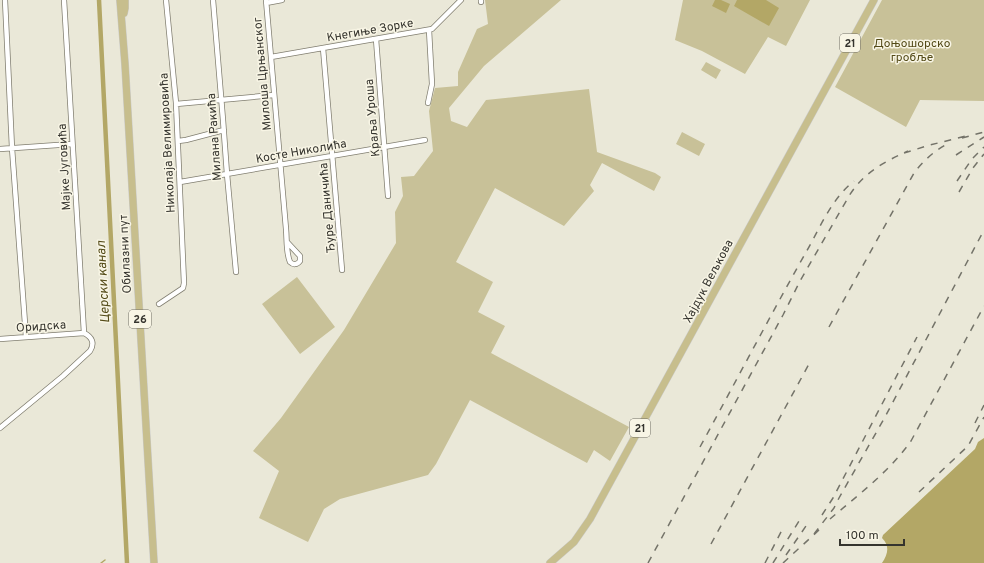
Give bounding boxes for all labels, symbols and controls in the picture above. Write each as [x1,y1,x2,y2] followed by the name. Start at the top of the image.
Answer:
[326,15,415,46] street label: Кнегиње Зорке
[250,16,276,131] street label: Милоша Црњанског
[840,34,860,52] road number: 21
[874,36,951,66] park label: Доњошорско гробље
[156,73,180,213] street label: Николаја Велимировића
[362,78,384,158] street label: Краља Уроша
[204,93,226,181] street label: Милана Ракића
[55,123,75,211] street label: Мајке Југовића
[254,136,348,168] street label: Косте Николића
[316,162,340,254] street label: Ђуре Даничића
[116,213,136,294] street label: Обилазни пут
[680,237,738,326] street label: Хајдук Вељкова
[94,240,114,324] water label: Церски канал
[129,310,151,328] road number: 26
[16,317,67,337] street label: Оридска
[630,419,650,437] road number: 21
[840,521,904,547] scale bar
[846,528,879,544] text: 100 m

